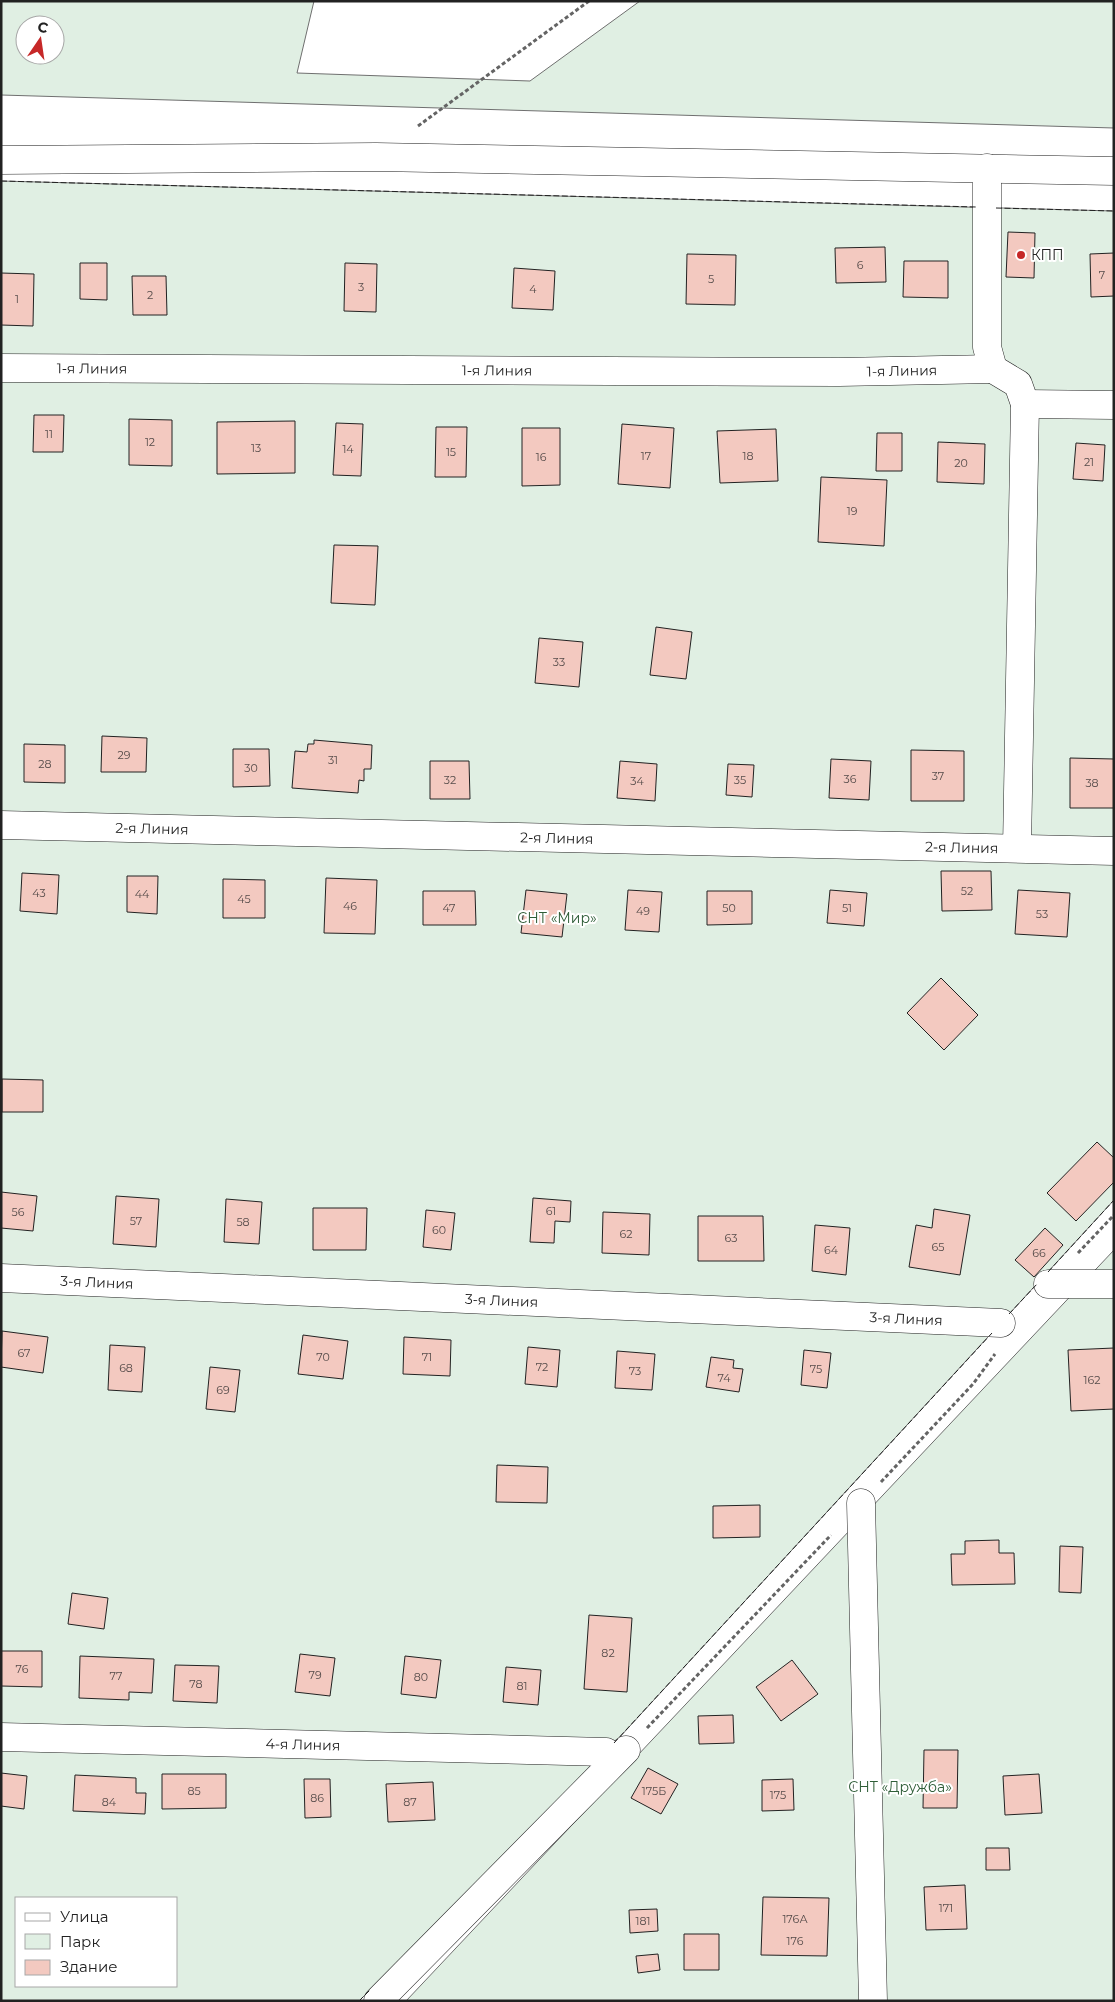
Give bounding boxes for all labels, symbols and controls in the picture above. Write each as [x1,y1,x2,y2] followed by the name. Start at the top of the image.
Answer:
[15,15,65,65] north arrow
[36,17,50,37] text: С
[1031,246,1064,264] place label: КПП
[1015,249,1027,261] marker: КПП
[857,258,864,272] house number: 6
[1099,268,1105,282] house number: 7
[708,272,714,286] house number: 5
[358,280,364,294] house number: 3
[529,282,537,296] house number: 4
[147,288,153,302] house number: 2
[15,292,19,306] house number: 1
[57,359,127,378] street label: 1-я Линия
[462,361,532,380] street label: 1-я Линия
[867,361,937,380] street label: 1-я Линия
[45,427,53,441] house number: 11
[145,435,155,449] house number: 12
[251,441,261,455] house number: 13
[342,442,354,456] house number: 14
[446,445,456,459] house number: 15
[641,449,651,463] house number: 17
[743,449,754,463] house number: 18
[536,450,547,464] house number: 16
[1084,455,1094,469] house number: 21
[954,456,968,470] house number: 20
[847,504,858,518] house number: 19
[553,655,565,669] house number: 33
[118,748,131,762] house number: 29
[328,753,338,767] house number: 31
[38,757,52,771] house number: 28
[244,761,258,775] house number: 30
[932,769,944,783] house number: 37
[844,772,857,786] house number: 36
[444,773,456,787] house number: 32
[734,773,746,787] house number: 35
[630,774,644,788] house number: 34
[1085,776,1099,790] house number: 38
[115,819,189,838] street label: 2-я Линия
[520,828,594,848] street label: 2-я Линия
[925,838,999,857] street label: 2-я Линия
[961,884,973,898] house number: 52
[32,886,46,900] house number: 43
[135,887,150,901] house number: 44
[237,892,251,906] house number: 45
[343,899,357,913] house number: 46
[442,901,456,915] house number: 47
[722,901,736,915] house number: 50
[842,901,852,915] house number: 51
[636,904,650,918] house number: 49
[1036,907,1048,921] house number: 53
[517,909,597,927] park label: СНТ «Мир»
[546,1204,556,1218] house number: 61
[12,1205,25,1219] house number: 56
[130,1214,142,1228] house number: 57
[236,1215,250,1229] house number: 58
[432,1223,446,1237] house number: 60
[620,1227,632,1241] house number: 62
[725,1231,737,1245] house number: 63
[932,1240,944,1254] house number: 65
[824,1243,839,1257] house number: 64
[1032,1246,1046,1260] house number: 66
[60,1272,134,1293] street label: 3-я Линия
[464,1290,539,1311] street label: 3-я Линия
[869,1308,943,1329] street label: 3-я Линия
[17,1346,31,1360] house number: 67
[316,1350,330,1364] house number: 70
[422,1350,432,1364] house number: 71
[536,1360,548,1374] house number: 72
[119,1361,133,1375] house number: 68
[810,1362,822,1376] house number: 75
[629,1364,641,1378] house number: 73
[717,1371,731,1385] house number: 74
[1084,1373,1100,1387] house number: 162
[216,1383,230,1397] house number: 69
[601,1646,615,1660] house number: 82
[16,1662,29,1676] house number: 76
[308,1668,322,1682] house number: 79
[110,1669,122,1683] house number: 77
[414,1670,428,1684] house number: 80
[189,1677,203,1691] house number: 78
[517,1679,528,1693] house number: 81
[265,1735,341,1754] street label: 4-я Линия
[848,1778,952,1796] park label: СНТ «Дружба»
[187,1784,201,1798] house number: 85
[642,1784,666,1798] house number: 175Б
[770,1788,786,1802] house number: 175
[310,1791,324,1805] house number: 86
[102,1795,117,1809] house number: 84
[403,1795,417,1809] house number: 87
[15,1897,178,1987] legend
[939,1901,953,1915] house number: 171
[60,1907,108,1926] text: Улица
[782,1912,808,1926] house number: 176А
[636,1914,650,1928] house number: 181
[60,1932,100,1951] text: Парк
[787,1934,804,1948] house number: 176
[60,1957,118,1976] text: Здание

